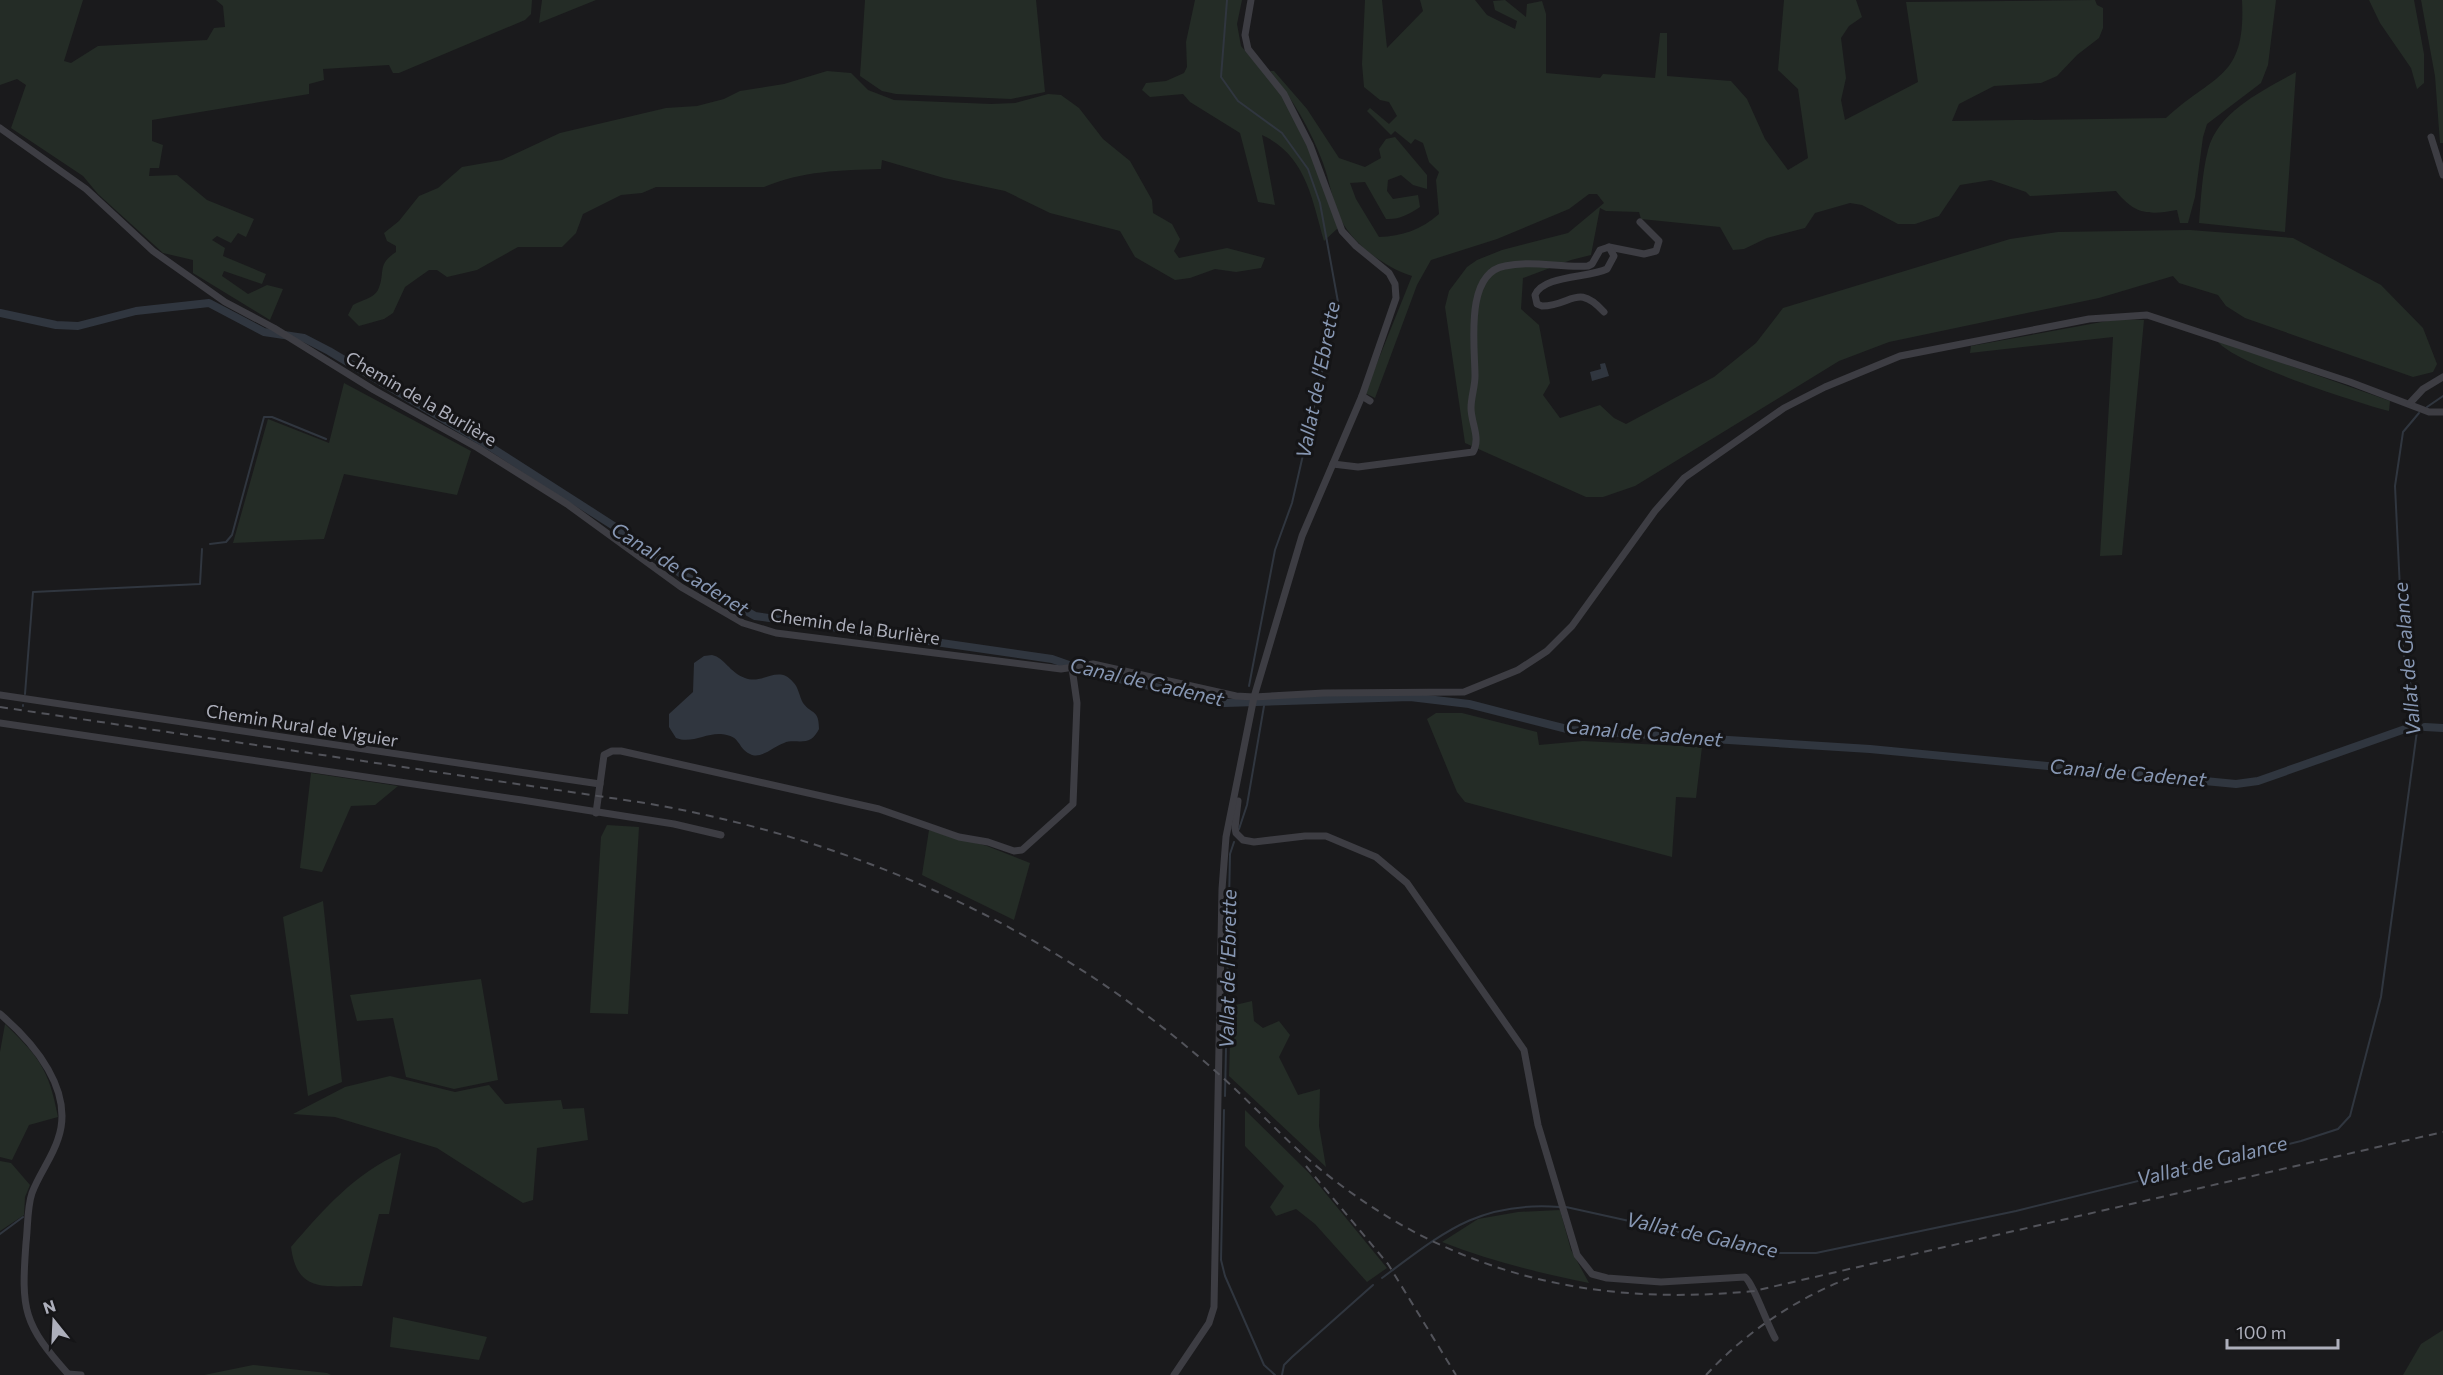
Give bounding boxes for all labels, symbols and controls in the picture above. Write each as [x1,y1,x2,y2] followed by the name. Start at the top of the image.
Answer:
[1290,299,1344,460] water label: Vallat de l'Ebrette
[342,346,501,450] street label: Chemin de la Burlière
[607,516,754,620] water label: Canal de Cadenet
[2387,581,2425,737] water label: Vallat de Galance
[769,603,941,649] street label: Chemin de la Burlière
[1068,652,1227,711] water label: Canal de Cadenet
[205,699,400,751] street label: Chemin Rural de Viguier
[1565,713,1724,751] water label: Canal de Cadenet
[2049,753,2208,791] water label: Canal de Cadenet
[1214,889,1240,1049] water label: Vallat de l'Ebrette
[2134,1130,2290,1190] water label: Vallat de Galance
[1624,1206,1781,1262] water label: Vallat de Galance
[24,1291,84,1351] north arrow
[41,1295,58,1317] text: N
[2227,1312,2338,1350] scale bar
[2236,1321,2286,1343] text: 100 m

